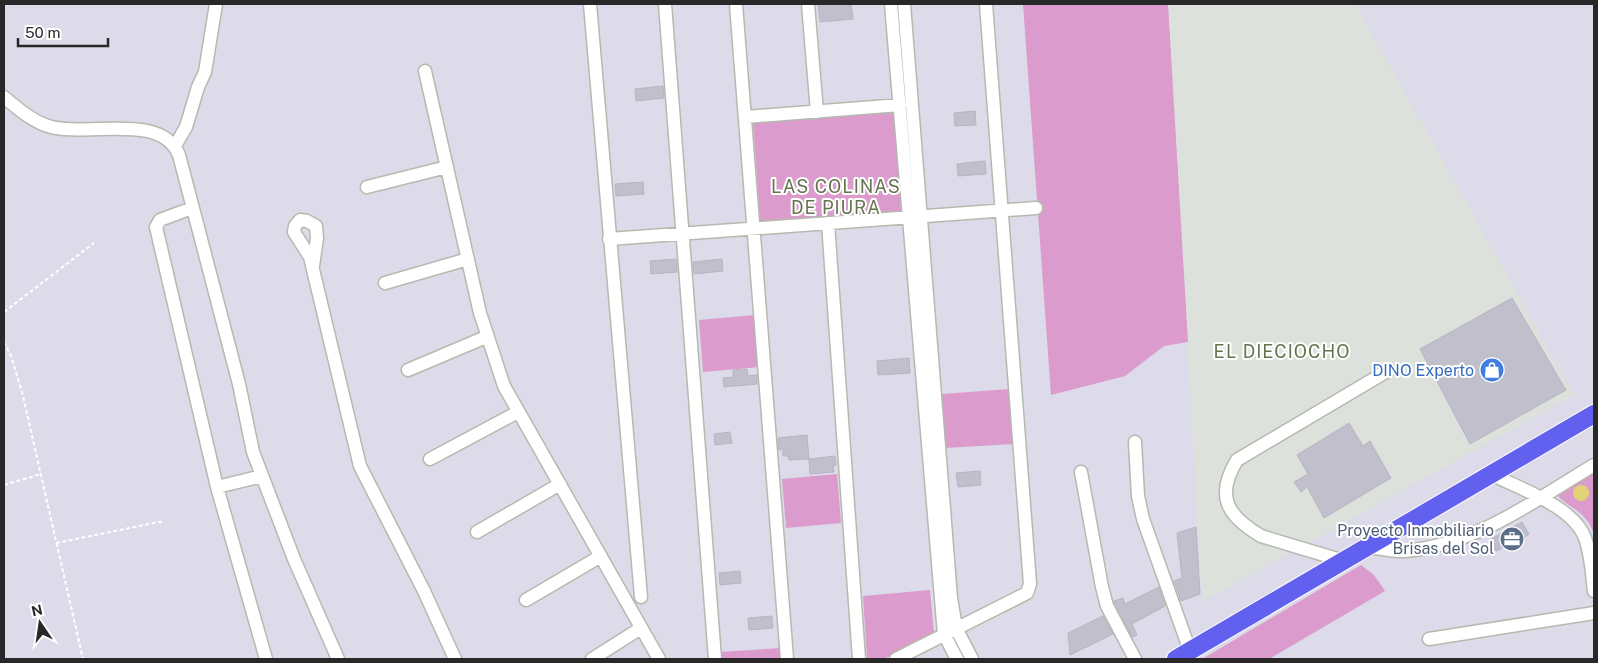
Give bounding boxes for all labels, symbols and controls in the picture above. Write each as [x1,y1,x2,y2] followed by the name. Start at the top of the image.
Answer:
[18,15,108,47] scale bar
[25,24,60,41] text: 50 m
[771,176,901,218] district label: LAS COLINAS DE PIURA
[1214,341,1350,362] district label: EL DIECIOCHO
[1479,357,1505,383] shop icon: DINO Experto
[1372,361,1474,380] place label: DINO Experto
[1337,521,1494,558] place label: Proyecto Inmobiliario Brisas del Sol
[1499,526,1525,552] office icon: Proyecto Inmobiliario Brisas del Sol
[15,598,65,648] north arrow
[30,601,44,619] text: N

